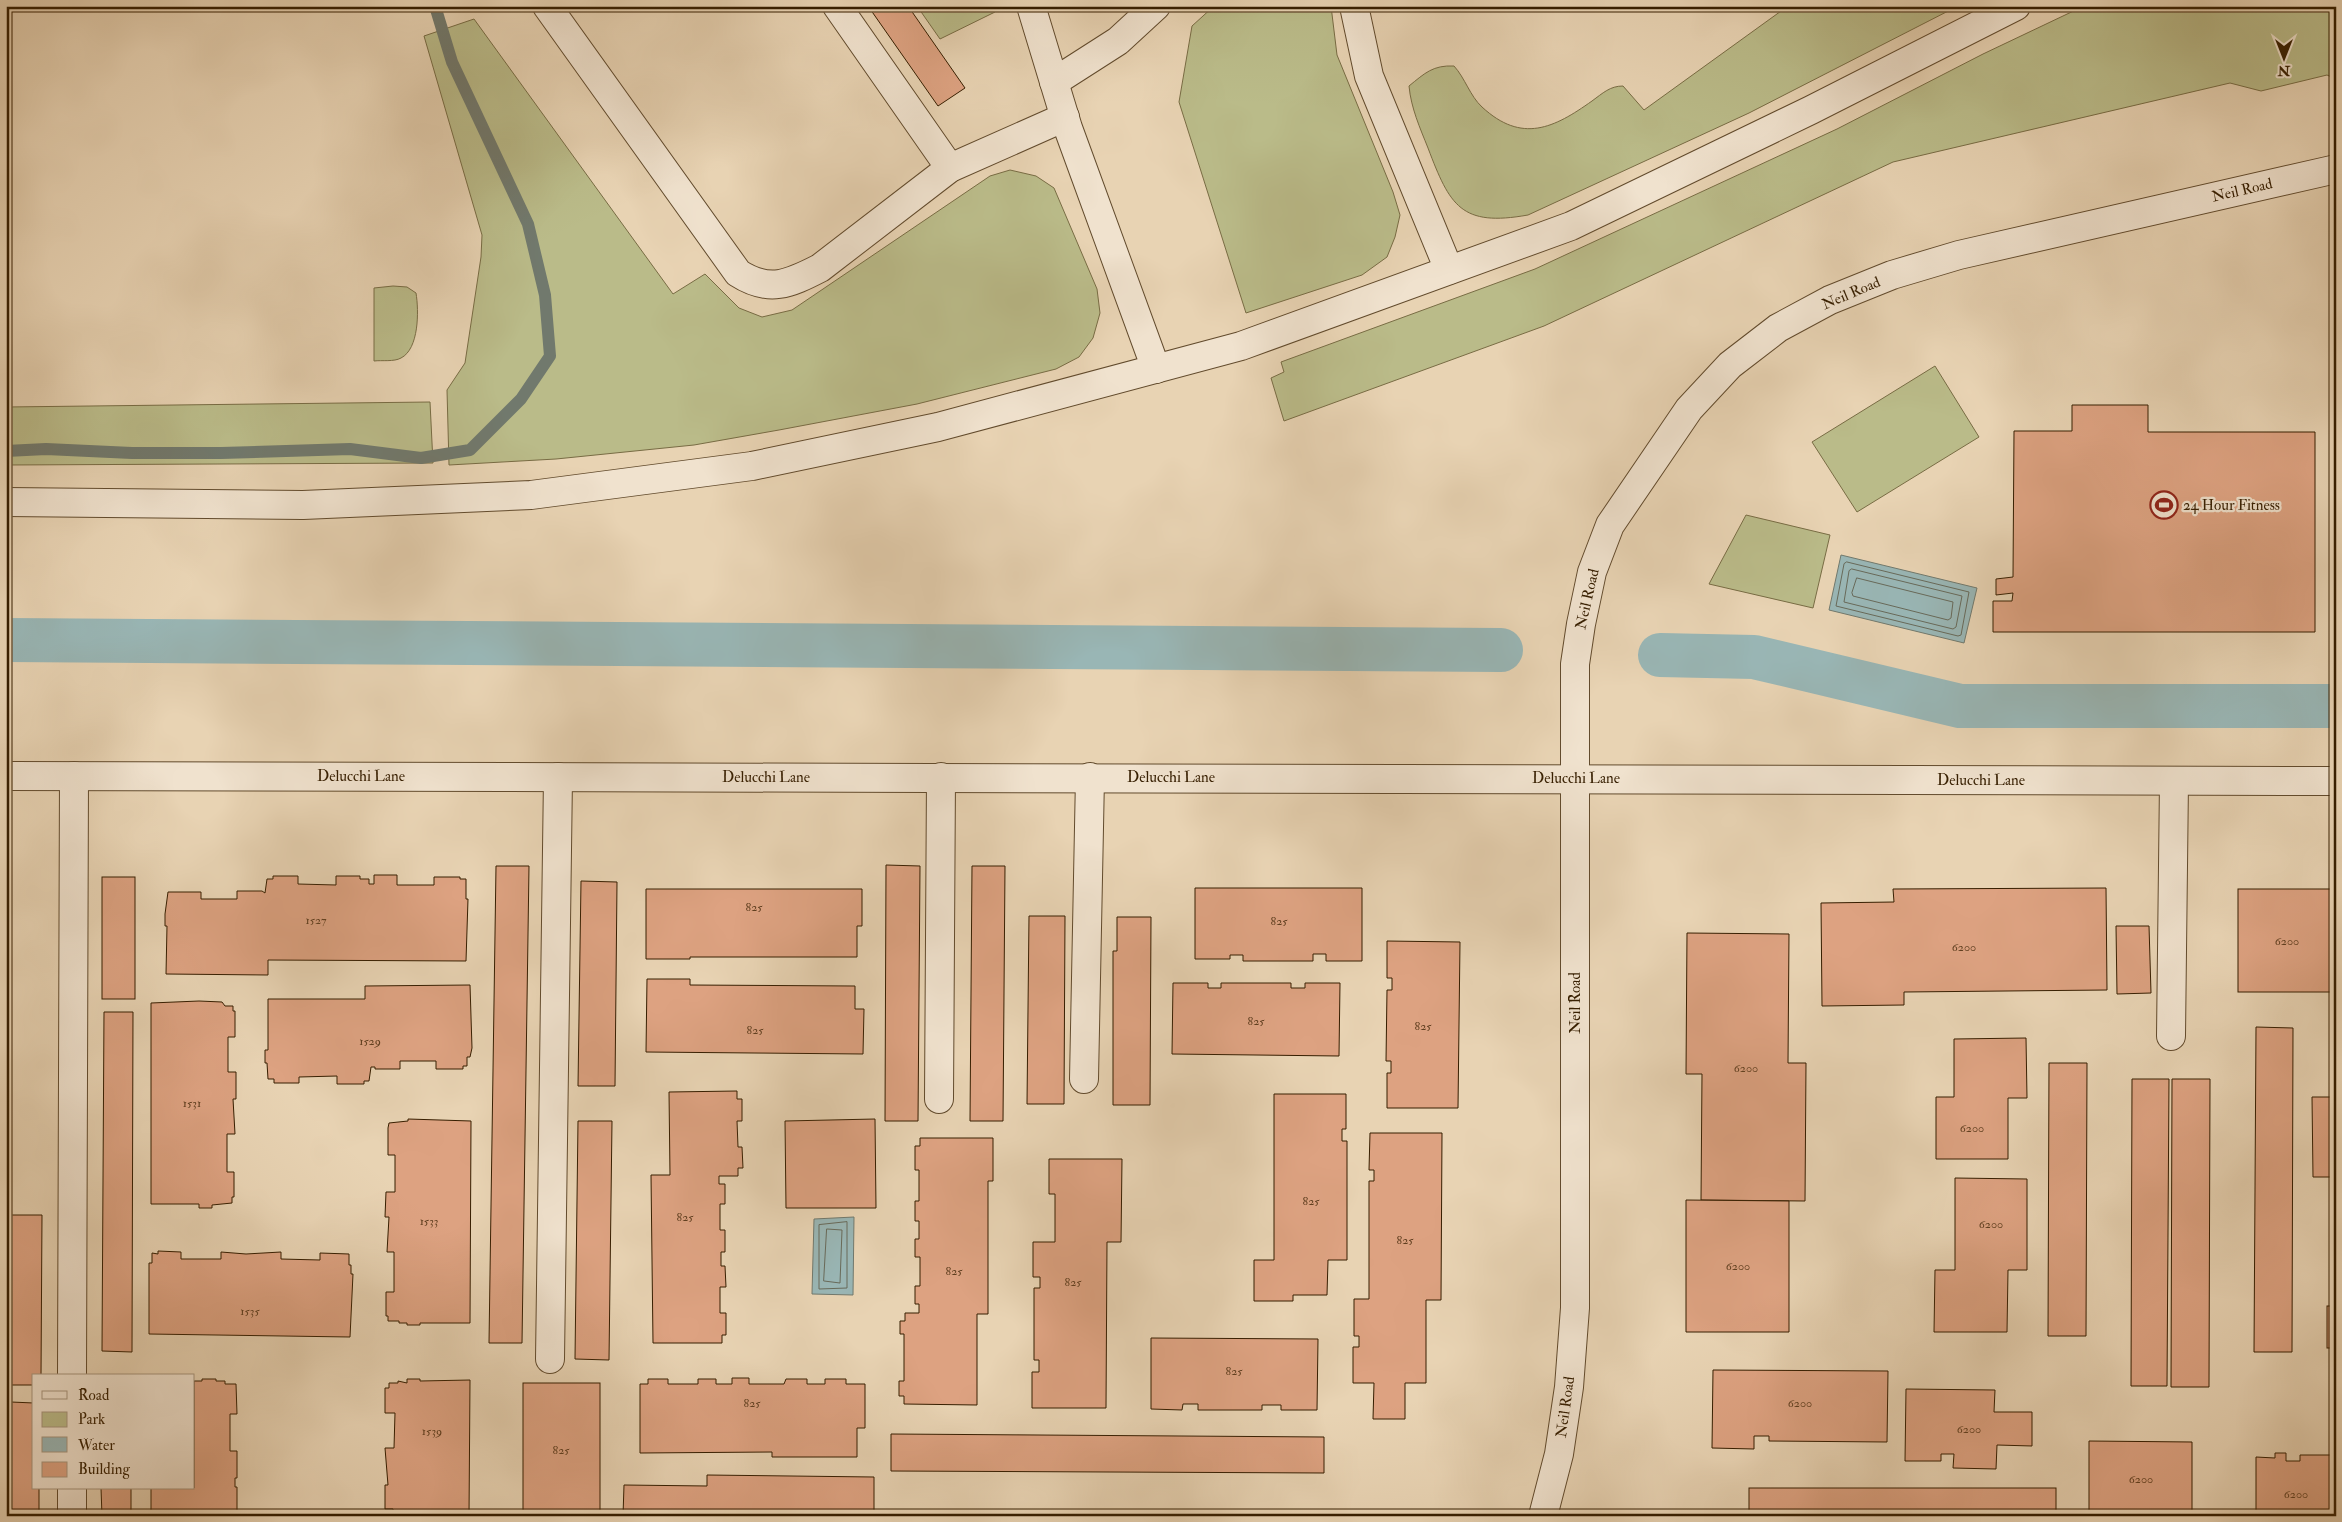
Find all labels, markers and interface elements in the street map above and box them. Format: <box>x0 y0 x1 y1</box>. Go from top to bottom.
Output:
north arrow <box>2260 32 2310 82</box>
text: N <box>2277 62 2291 79</box>
street label: Neil Road <box>2210 174 2275 207</box>
street label: Neil Road <box>1819 272 1884 314</box>
sports icon: 24 Hour Fitness <box>2149 490 2179 520</box>
place label: 24 Hour Fitness <box>2183 496 2280 515</box>
street label: Neil Road <box>1571 566 1604 631</box>
street label: Delucchi Lane <box>317 767 405 786</box>
street label: Delucchi Lane <box>722 768 810 787</box>
street label: Delucchi Lane <box>1127 768 1215 787</box>
street label: Delucchi Lane <box>1532 769 1620 788</box>
street label: Delucchi Lane <box>1937 771 2025 790</box>
house number: 825 <box>746 900 763 915</box>
house number: 1527 <box>305 913 327 928</box>
house number: 825 <box>1271 914 1288 929</box>
house number: 6200 <box>2275 934 2299 949</box>
house number: 6200 <box>1952 940 1976 955</box>
street label: Neil Road <box>1566 972 1585 1034</box>
house number: 825 <box>1248 1014 1265 1029</box>
house number: 825 <box>1415 1019 1432 1034</box>
house number: 825 <box>747 1023 764 1038</box>
house number: 1529 <box>359 1034 381 1049</box>
house number: 6200 <box>1734 1061 1758 1076</box>
house number: 1531 <box>183 1096 201 1111</box>
house number: 6200 <box>1960 1121 1984 1136</box>
house number: 825 <box>1303 1194 1320 1209</box>
house number: 825 <box>677 1210 694 1225</box>
house number: 1533 <box>420 1214 438 1229</box>
house number: 6200 <box>1979 1217 2003 1232</box>
house number: 825 <box>1397 1233 1414 1248</box>
house number: 6200 <box>1726 1259 1750 1274</box>
house number: 825 <box>946 1264 963 1279</box>
house number: 825 <box>1065 1275 1082 1290</box>
house number: 1535 <box>240 1304 260 1319</box>
house number: 825 <box>1226 1364 1243 1379</box>
legend <box>32 1374 195 1490</box>
street label: Neil Road <box>1552 1375 1579 1439</box>
text: Road <box>78 1386 110 1405</box>
house number: 825 <box>744 1396 761 1411</box>
house number: 6200 <box>1788 1396 1812 1411</box>
text: Park <box>78 1410 105 1429</box>
house number: 6200 <box>1957 1422 1981 1437</box>
house number: 1539 <box>422 1424 442 1439</box>
text: Water <box>77 1436 115 1455</box>
house number: 825 <box>553 1443 570 1458</box>
text: Building <box>78 1460 130 1479</box>
house number: 6200 <box>2129 1472 2153 1487</box>
house number: 6200 <box>2284 1487 2308 1502</box>

